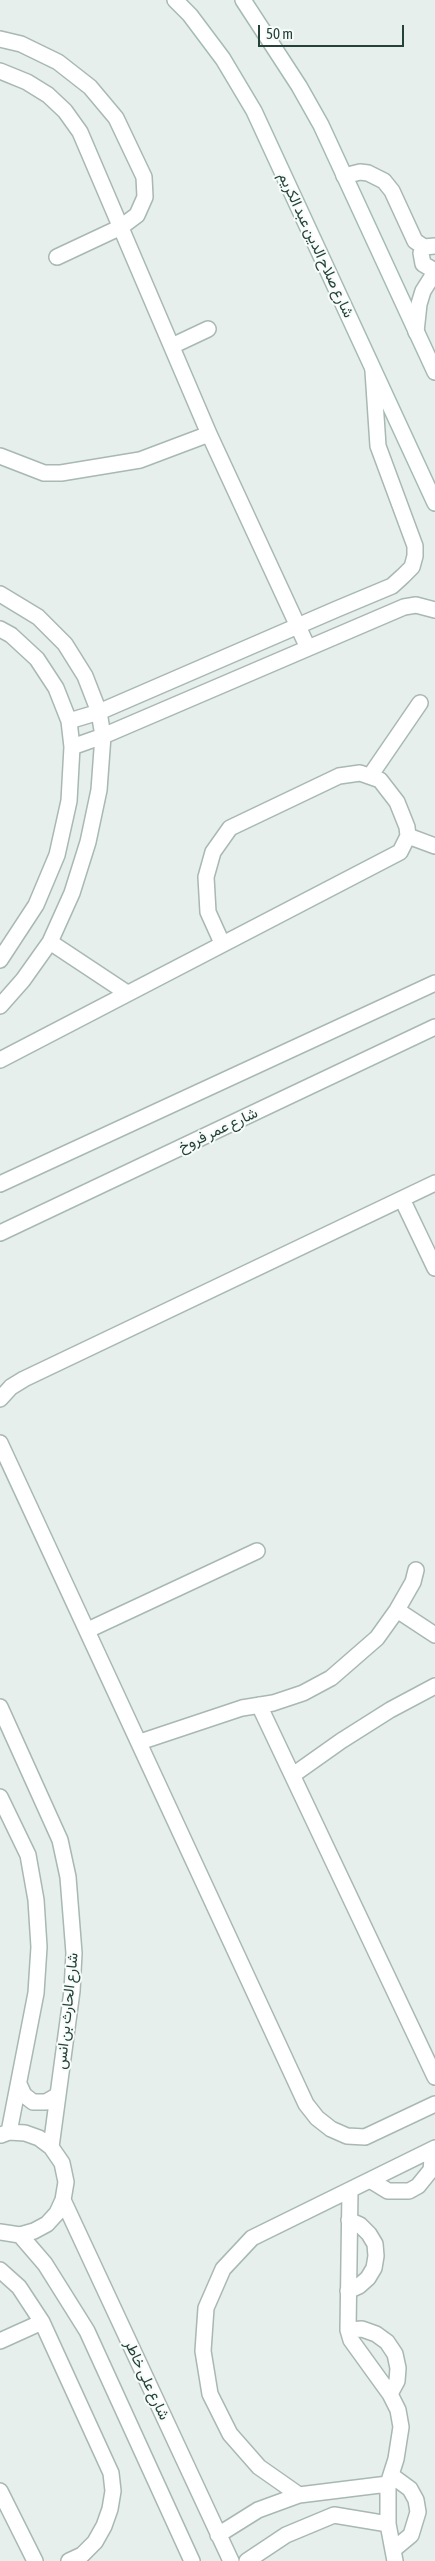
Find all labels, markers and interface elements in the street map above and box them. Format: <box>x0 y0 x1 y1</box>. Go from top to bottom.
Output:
scale bar <box>260 15 406 47</box>
text: 50 m <box>266 25 293 42</box>
street label: شارع صلاح الدين عبد الكريم <box>274 169 358 321</box>
street label: شارع عمر فروخ <box>175 1104 261 1156</box>
street label: شارع الحارث بن انس <box>52 1952 82 2070</box>
street label: شارع على خاطر <box>121 2337 173 2423</box>

